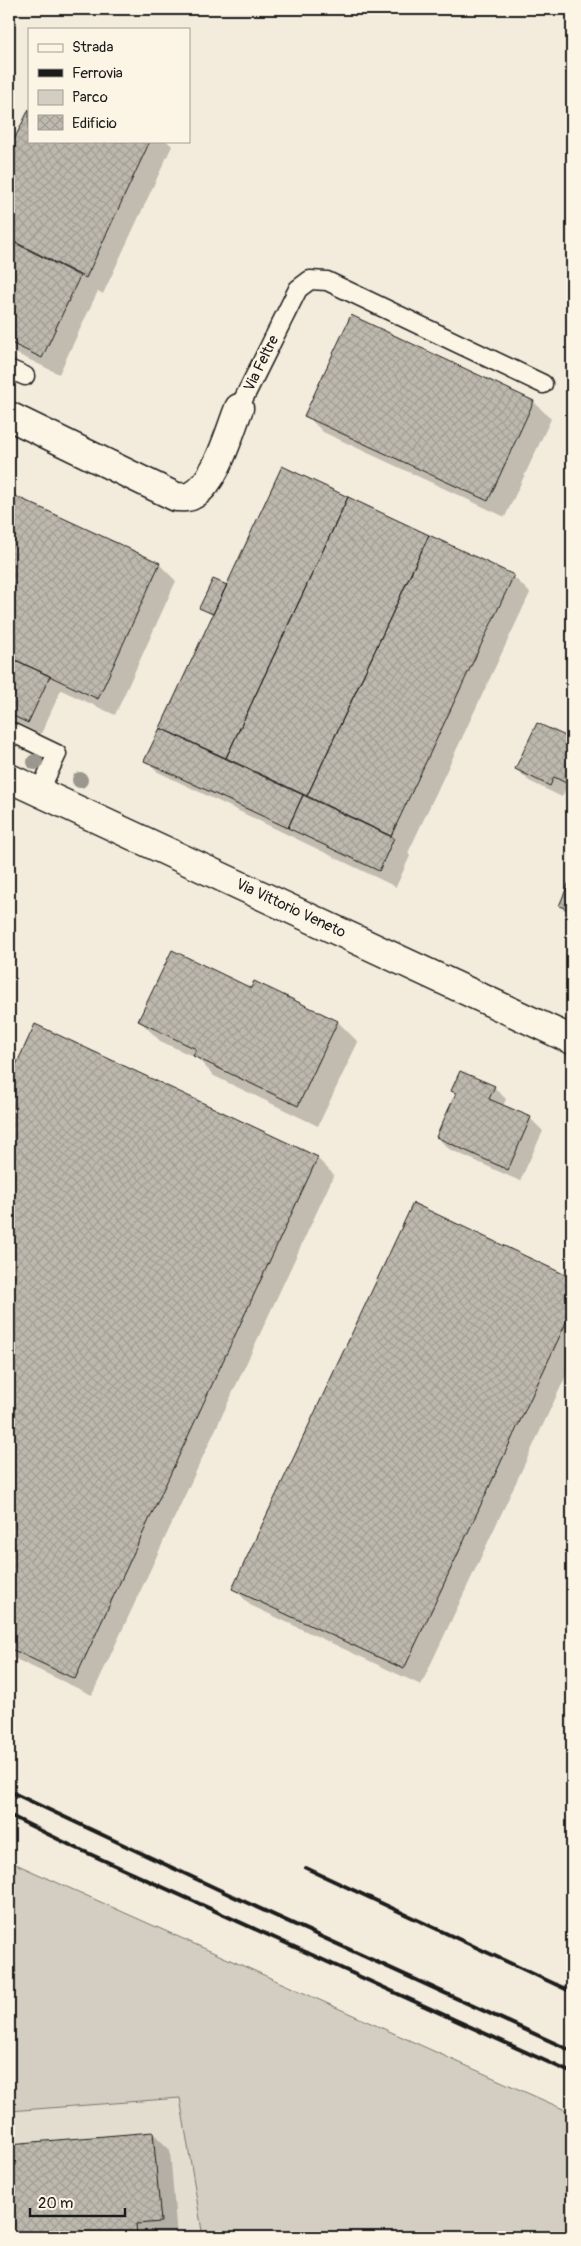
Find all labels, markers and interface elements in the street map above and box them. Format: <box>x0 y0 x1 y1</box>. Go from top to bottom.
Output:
legend <box>28 28 190 142</box>
text: Strada <box>72 38 113 57</box>
text: Ferrovia <box>72 64 123 83</box>
text: Parco <box>72 88 108 107</box>
text: Edificio <box>72 114 117 133</box>
street label: Via Feltre <box>240 332 283 394</box>
street label: Via Vittorio Veneto <box>233 875 349 942</box>
scale bar <box>30 2186 125 2218</box>
text: 20 m <box>38 2194 73 2213</box>

